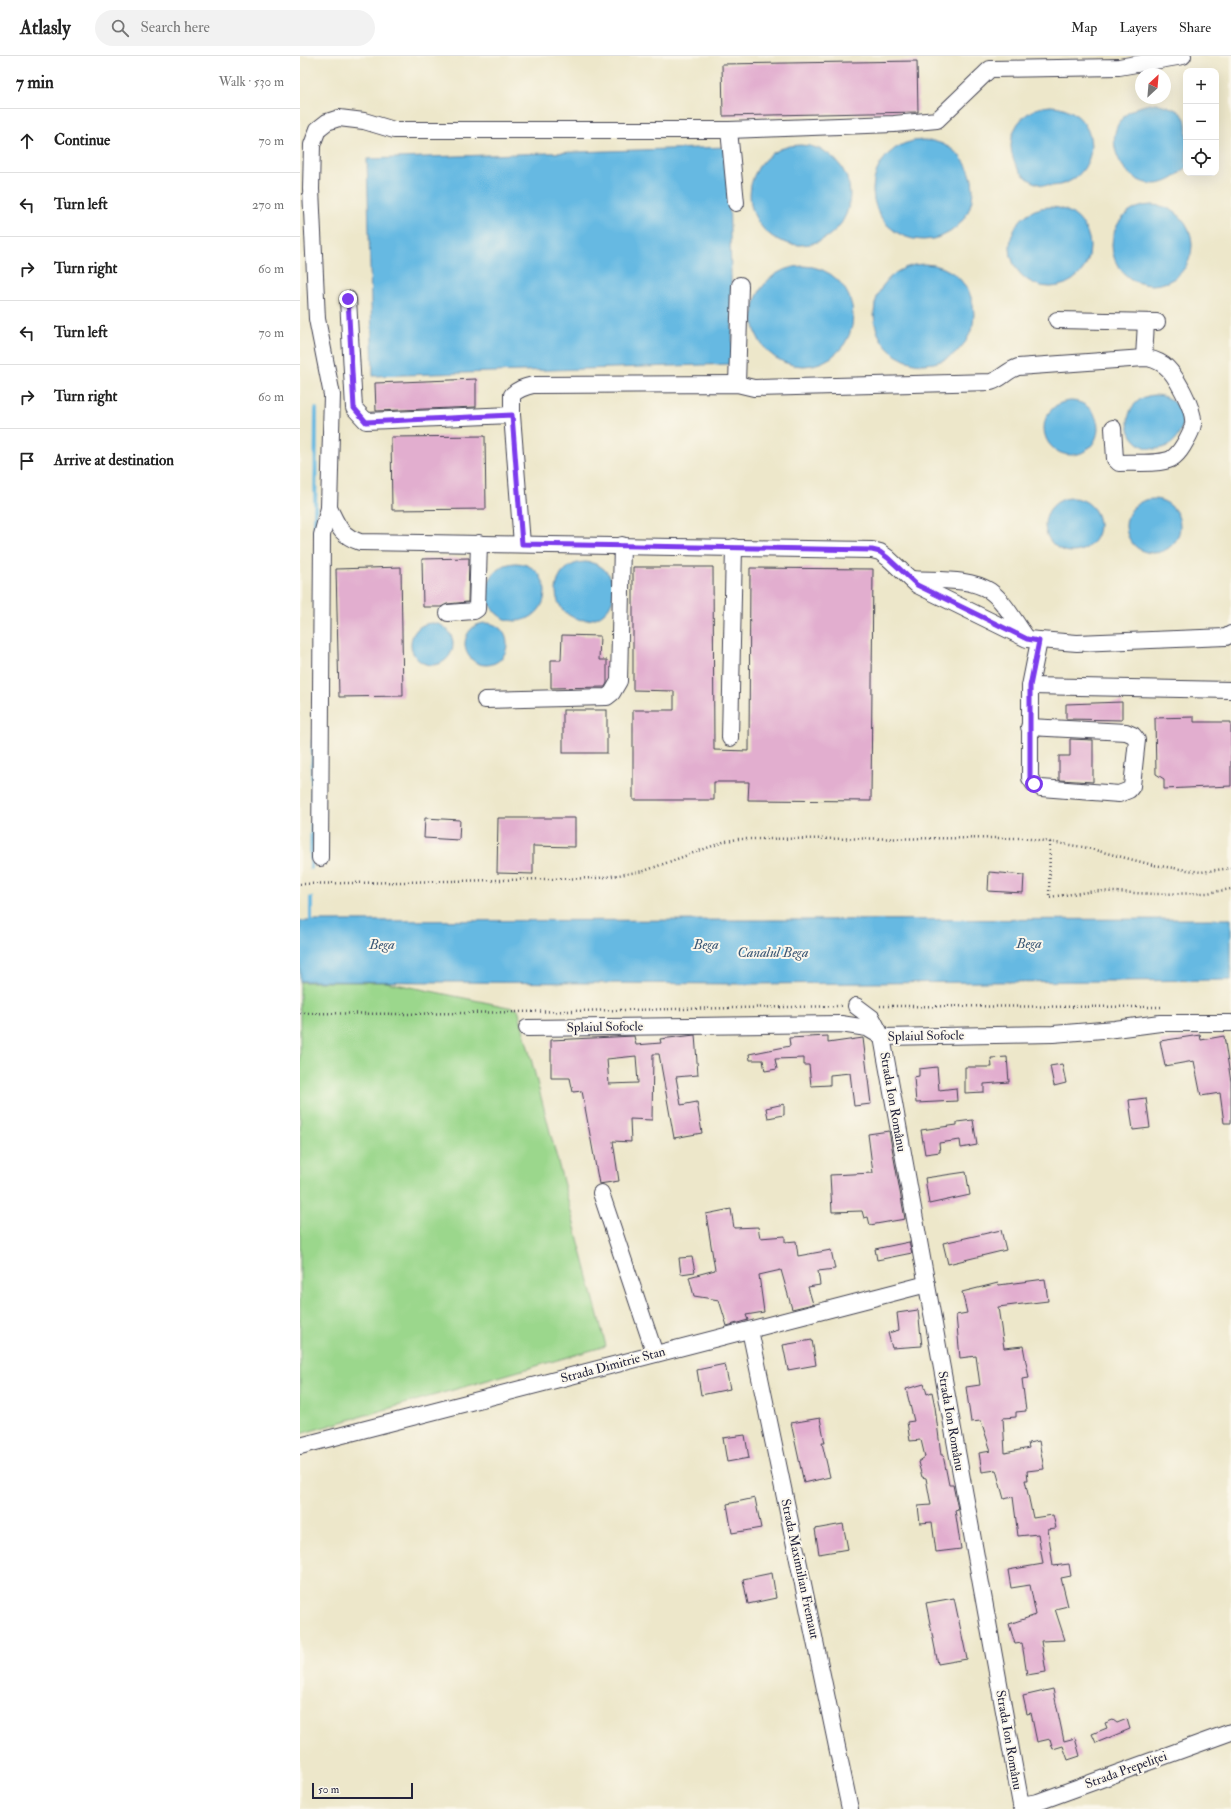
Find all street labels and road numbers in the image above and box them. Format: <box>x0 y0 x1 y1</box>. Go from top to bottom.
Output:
street label: Splaiul Sofocle <box>567 1018 644 1037</box>
street label: Splaiul Sofocle <box>888 1027 965 1046</box>
street label: Strada Ion Românu <box>876 1051 910 1153</box>
street label: Strada Dimitrie Stan <box>559 1343 667 1387</box>
street label: Strada Ion Românu <box>934 1370 968 1472</box>
street label: Strada Maximilian Fremaut <box>777 1498 823 1640</box>
street label: Strada Ion Românu <box>992 1689 1026 1791</box>
street label: Strada Prepeliței <box>1083 1748 1170 1793</box>

